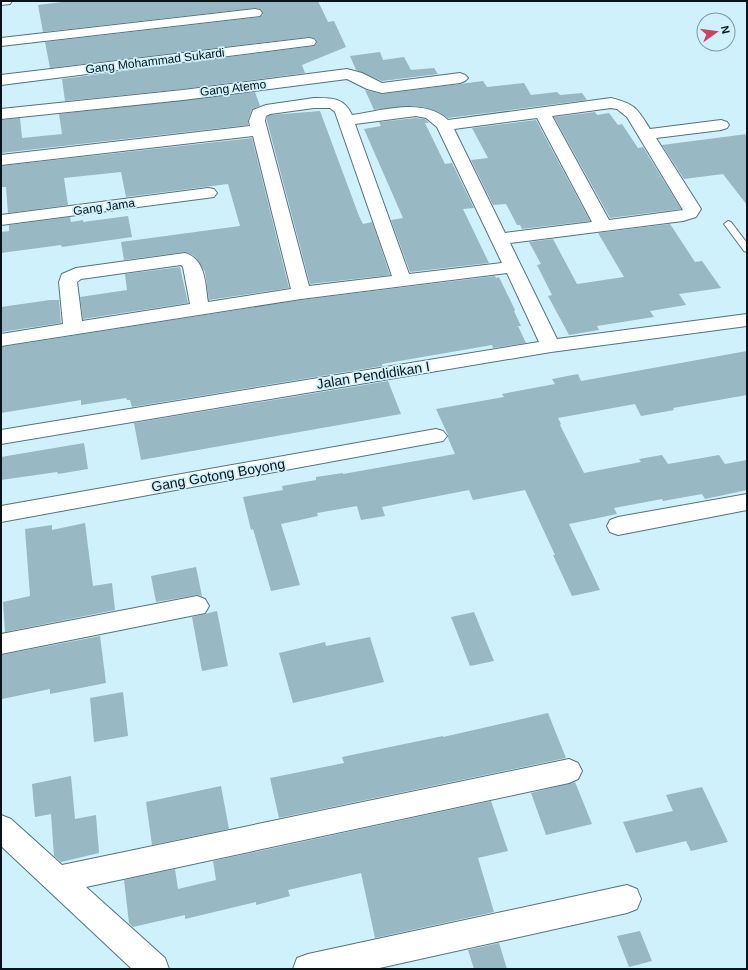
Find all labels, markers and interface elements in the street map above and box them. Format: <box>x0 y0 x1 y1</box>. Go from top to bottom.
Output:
north arrow <box>696 12 736 52</box>
text: N <box>719 24 732 35</box>
street label: Gang Mohammad Sukardi <box>85 46 225 76</box>
street label: Gang Atemo <box>199 77 267 99</box>
street label: Gang Jama <box>72 196 136 218</box>
street label: Jalan Pendidikan I <box>315 358 431 392</box>
street label: Gang Gotong Boyong <box>150 455 286 495</box>

